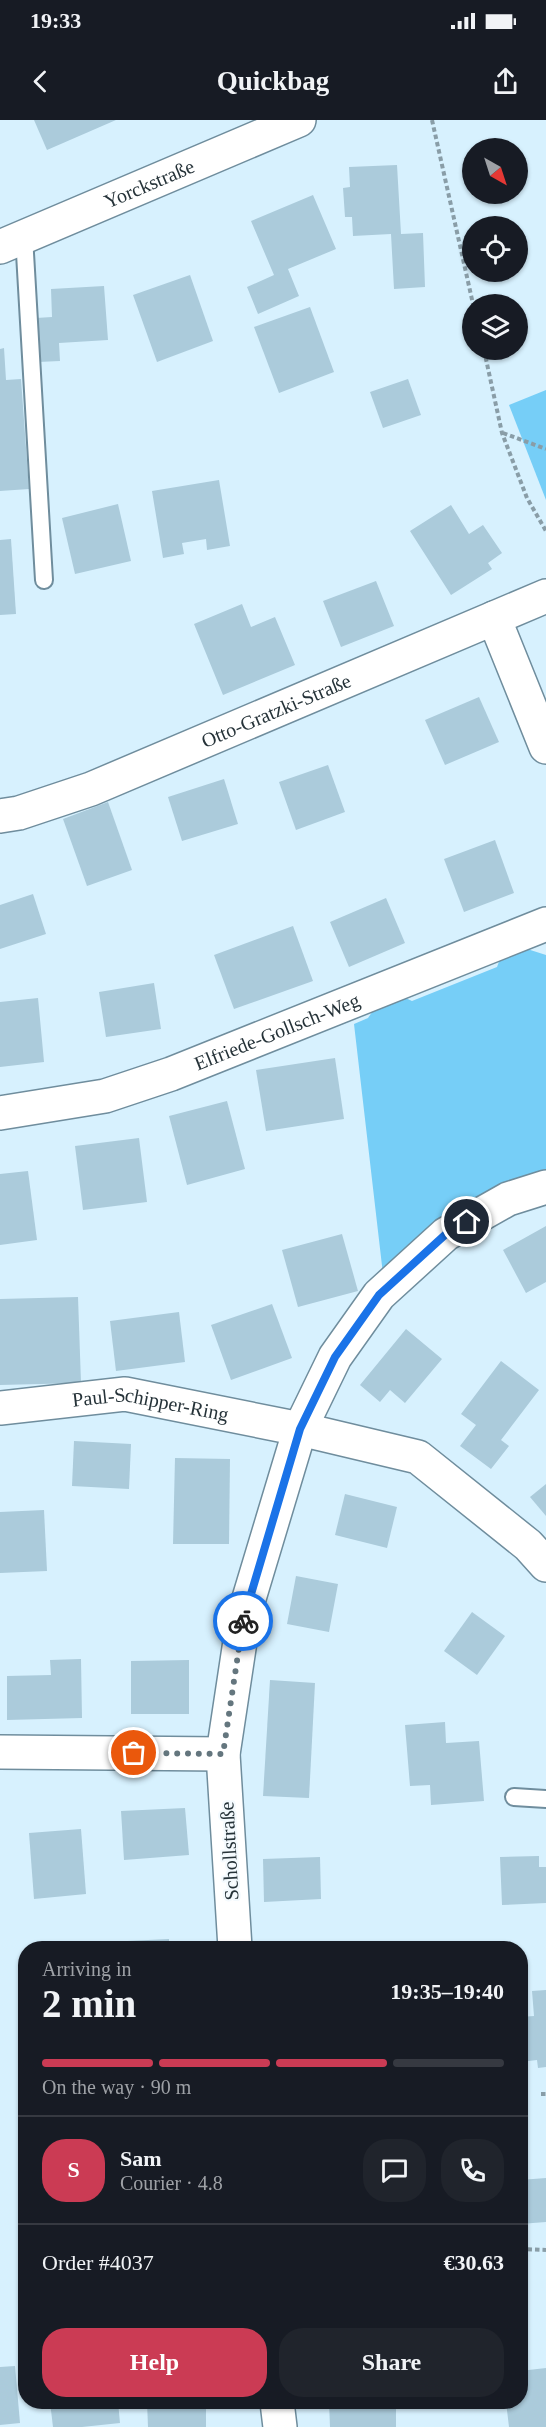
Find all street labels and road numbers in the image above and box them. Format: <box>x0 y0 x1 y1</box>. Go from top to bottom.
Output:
street label: Yorckstraße <box>101 155 198 213</box>
street label: Otto-Gratzki-Straße <box>198 669 354 752</box>
street label: Elfriede-Gollsch-Weg <box>191 989 363 1075</box>
street label: Paul-Schipper-Ring <box>71 1383 231 1426</box>
street label: Schollstraße <box>215 1801 243 1901</box>

